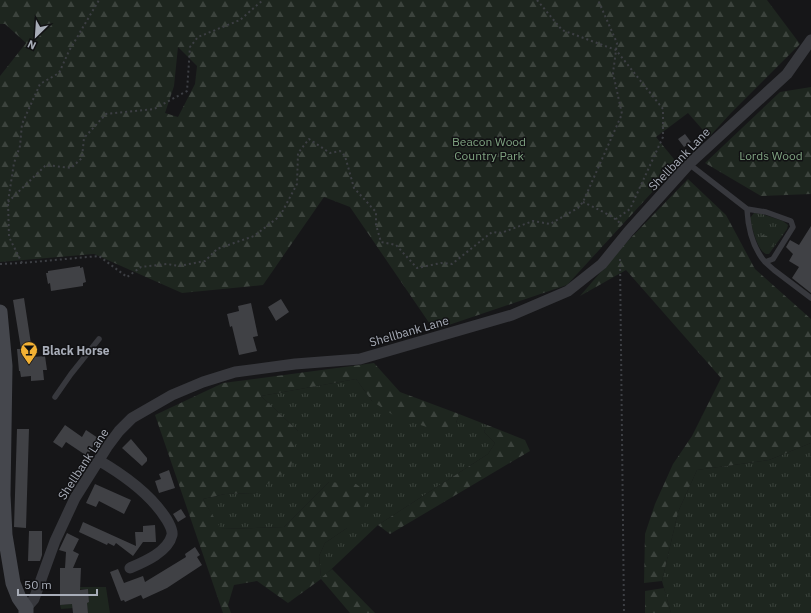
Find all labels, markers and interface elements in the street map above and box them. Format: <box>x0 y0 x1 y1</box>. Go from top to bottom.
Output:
north arrow <box>16 16 56 56</box>
text: N <box>25 37 38 53</box>
street label: Shellbank Lane <box>645 124 713 194</box>
park label: Beacon Wood Country Park <box>452 134 526 163</box>
park label: Lords Wood <box>739 148 803 163</box>
street label: Shellbank Lane <box>368 312 451 350</box>
bar icon: Black Horse <box>19 340 39 365</box>
place label: Black Horse <box>42 343 110 358</box>
street label: Shellbank Lane <box>54 425 112 502</box>
scale bar <box>18 571 97 597</box>
text: 50 m <box>24 577 52 592</box>

